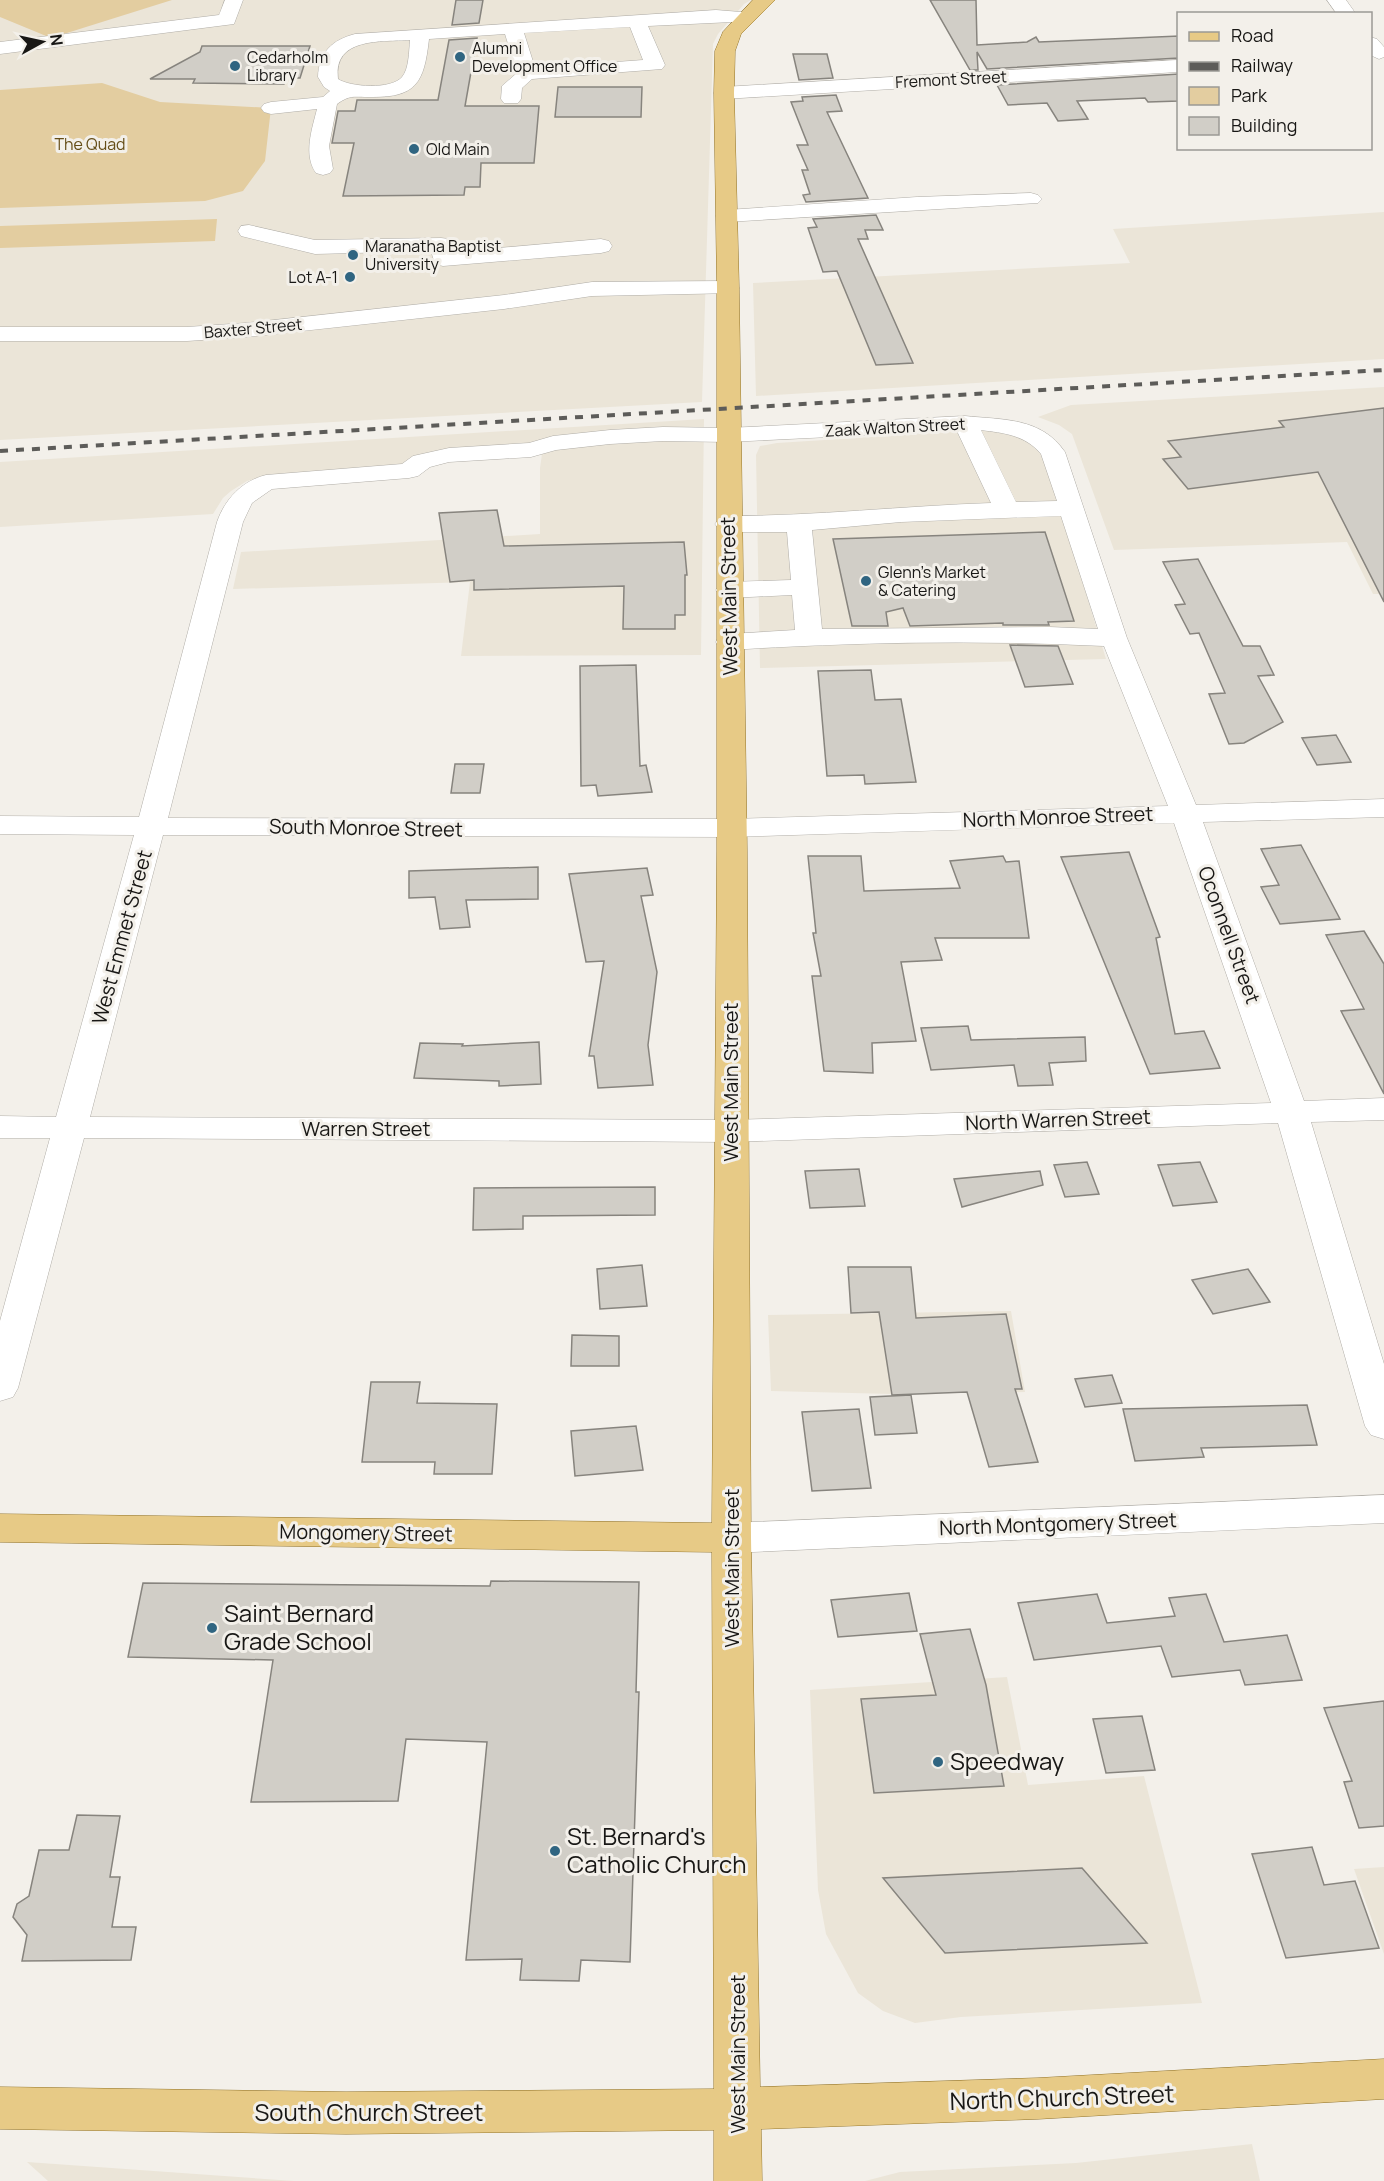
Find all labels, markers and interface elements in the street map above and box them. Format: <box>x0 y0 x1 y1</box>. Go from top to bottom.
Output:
north arrow <box>12 12 72 72</box>
legend <box>1177 12 1372 150</box>
text: Road <box>1231 23 1274 47</box>
text: N <box>45 33 69 47</box>
place label: Alumni Development Office <box>472 37 617 77</box>
place label: Cedarholm Library <box>247 46 328 86</box>
marker: Alumni Development Office <box>453 50 467 64</box>
text: Railway <box>1231 53 1293 77</box>
marker: Cedarholm Library <box>228 59 242 73</box>
street label: Fremont Street <box>895 65 1007 93</box>
text: Park <box>1231 83 1268 107</box>
text: Building <box>1231 113 1297 137</box>
park label: The Quad <box>54 133 126 155</box>
place label: Old Main <box>426 138 490 160</box>
marker: Old Main <box>407 142 421 156</box>
place label: Maranatha Baptist University <box>365 235 501 275</box>
marker: Maranatha Baptist University <box>346 248 360 262</box>
place label: Lot A-1 <box>288 266 338 288</box>
marker: Lot A-1 <box>343 270 357 284</box>
street label: Baxter Street <box>203 313 303 343</box>
street label: Zaak Walton Street <box>824 412 966 442</box>
street label: West Main Street <box>714 516 743 676</box>
place label: Glenn's Market & Catering <box>878 561 986 601</box>
marker: Glenn's Market & Catering <box>859 574 873 588</box>
street label: North Monroe Street <box>962 800 1154 833</box>
street label: South Monroe Street <box>269 812 463 843</box>
street label: West Emmet Street <box>85 847 158 1027</box>
street label: Oconnell Street <box>1192 862 1267 1007</box>
street label: West Main Street <box>717 1003 744 1161</box>
street label: North Warren Street <box>965 1103 1151 1136</box>
street label: Warren Street <box>301 1115 431 1142</box>
street label: West Main Street <box>718 1489 745 1647</box>
street label: North Montgomery Street <box>939 1506 1177 1541</box>
street label: Mongomery Street <box>279 1517 453 1548</box>
place label: Saint Bernard Grade School <box>224 1596 374 1657</box>
marker: Saint Bernard Grade School <box>205 1621 219 1635</box>
place label: Speedway <box>950 1744 1065 1777</box>
marker: Speedway <box>931 1755 945 1769</box>
place label: St. Bernard's Catholic Church <box>567 1819 747 1880</box>
marker: St. Bernard's Catholic Church <box>548 1844 562 1858</box>
street label: West Main Street <box>724 1975 751 2133</box>
street label: North Church Street <box>949 2076 1175 2117</box>
street label: South Church Street <box>255 2095 483 2128</box>

